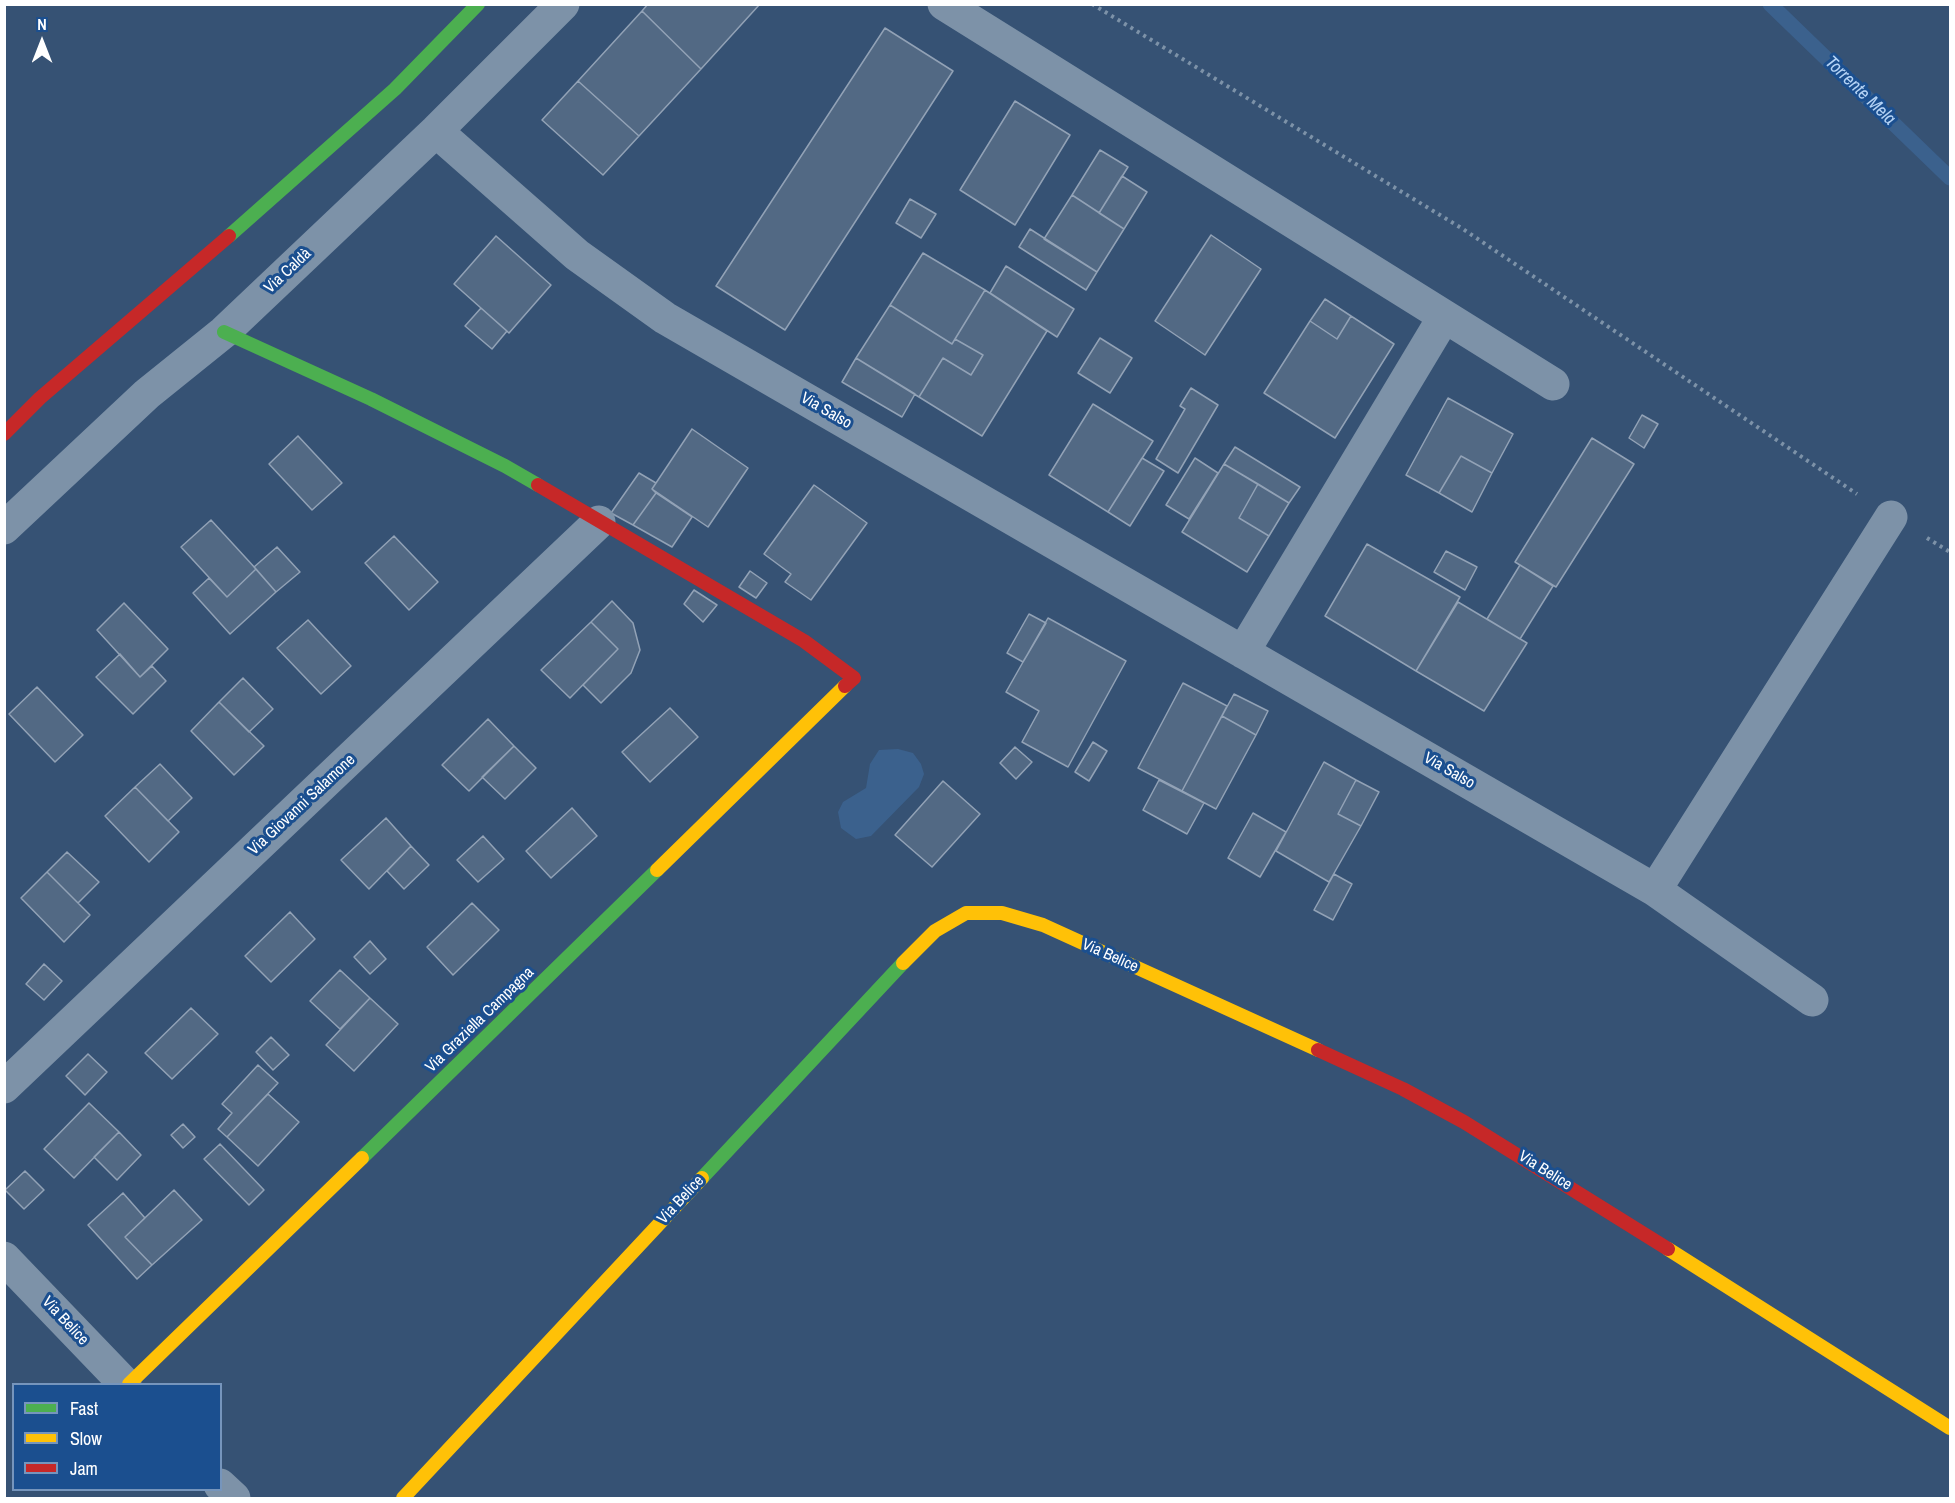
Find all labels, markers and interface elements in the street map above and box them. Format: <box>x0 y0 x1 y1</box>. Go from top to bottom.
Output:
north arrow <box>12 12 72 72</box>
text: N <box>37 13 47 35</box>
water label: Torrente Mela <box>1820 52 1900 130</box>
street label: Via Caldà <box>260 244 316 298</box>
street label: Via Salso <box>797 389 855 433</box>
street label: Via Salso <box>1420 749 1478 793</box>
street label: Via Giovanni Salamone <box>245 751 359 859</box>
street label: Via Belice <box>1079 935 1141 977</box>
street label: Via Graziella Campagna <box>422 963 538 1077</box>
street label: Via Belice <box>1515 1147 1575 1195</box>
street label: Via Belice <box>654 1172 708 1228</box>
street label: Via Belice <box>38 1293 92 1349</box>
legend <box>12 1383 222 1491</box>
text: Fast <box>70 1396 98 1421</box>
text: Slow <box>70 1426 102 1451</box>
text: Jam <box>70 1456 98 1481</box>

